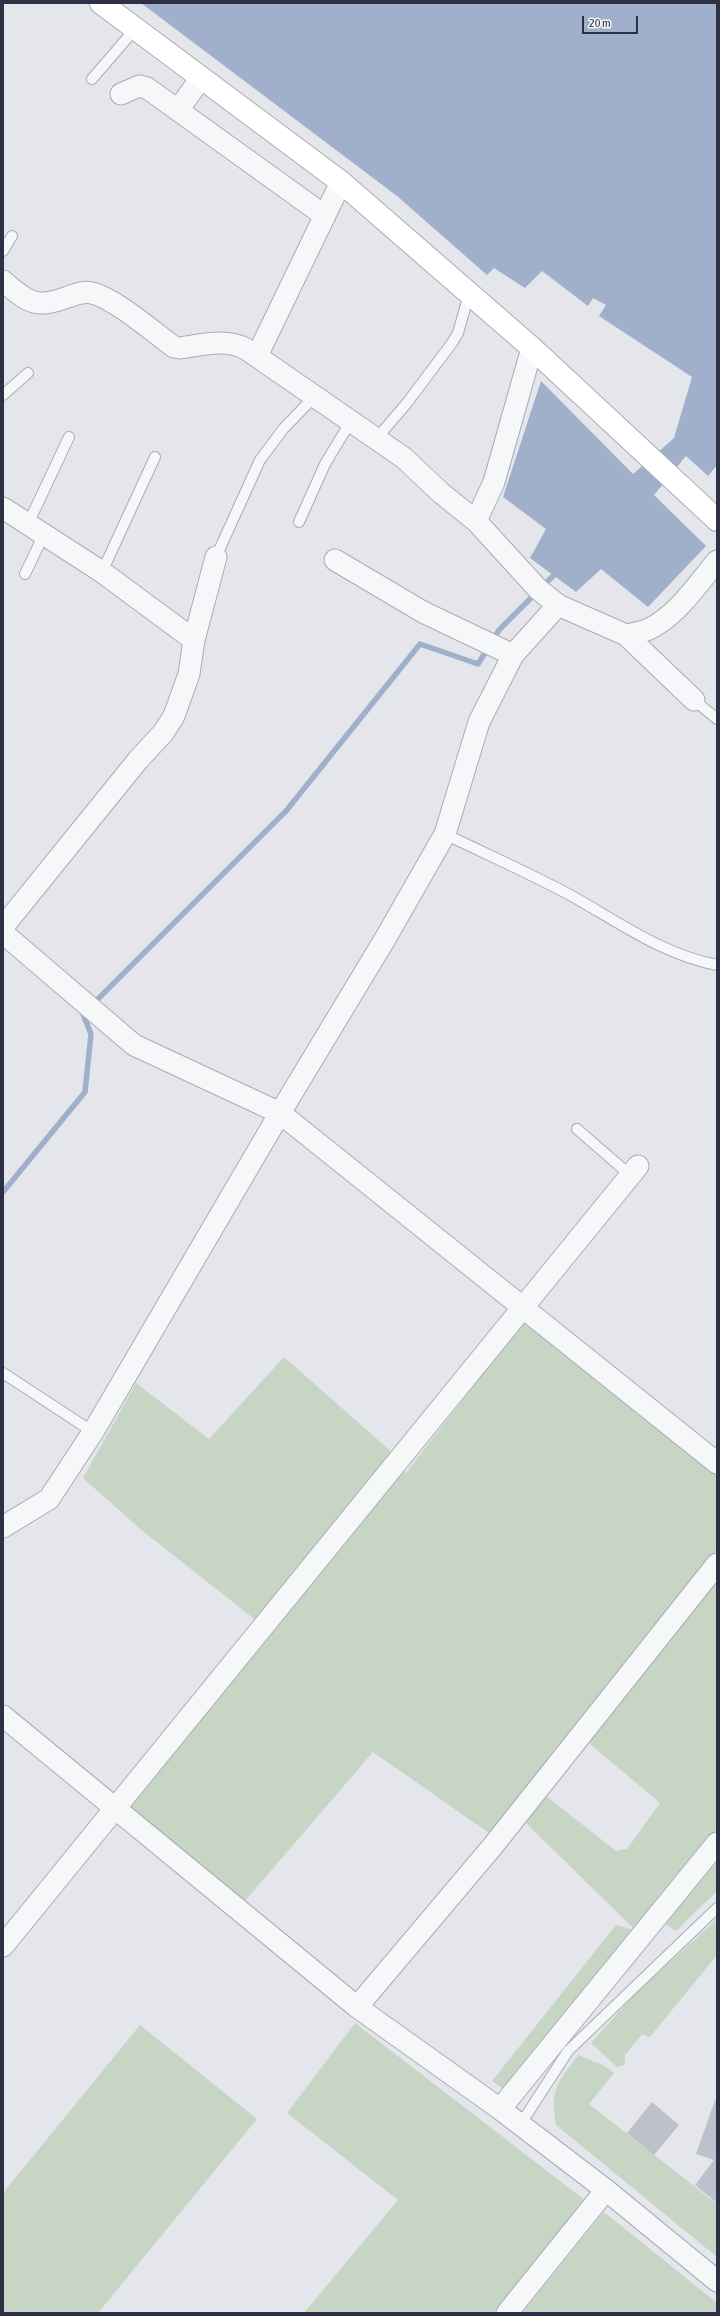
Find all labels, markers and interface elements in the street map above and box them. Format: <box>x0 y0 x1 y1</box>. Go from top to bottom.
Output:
scale bar <box>584 8 640 34</box>
text: 20 m <box>589 16 611 30</box>

